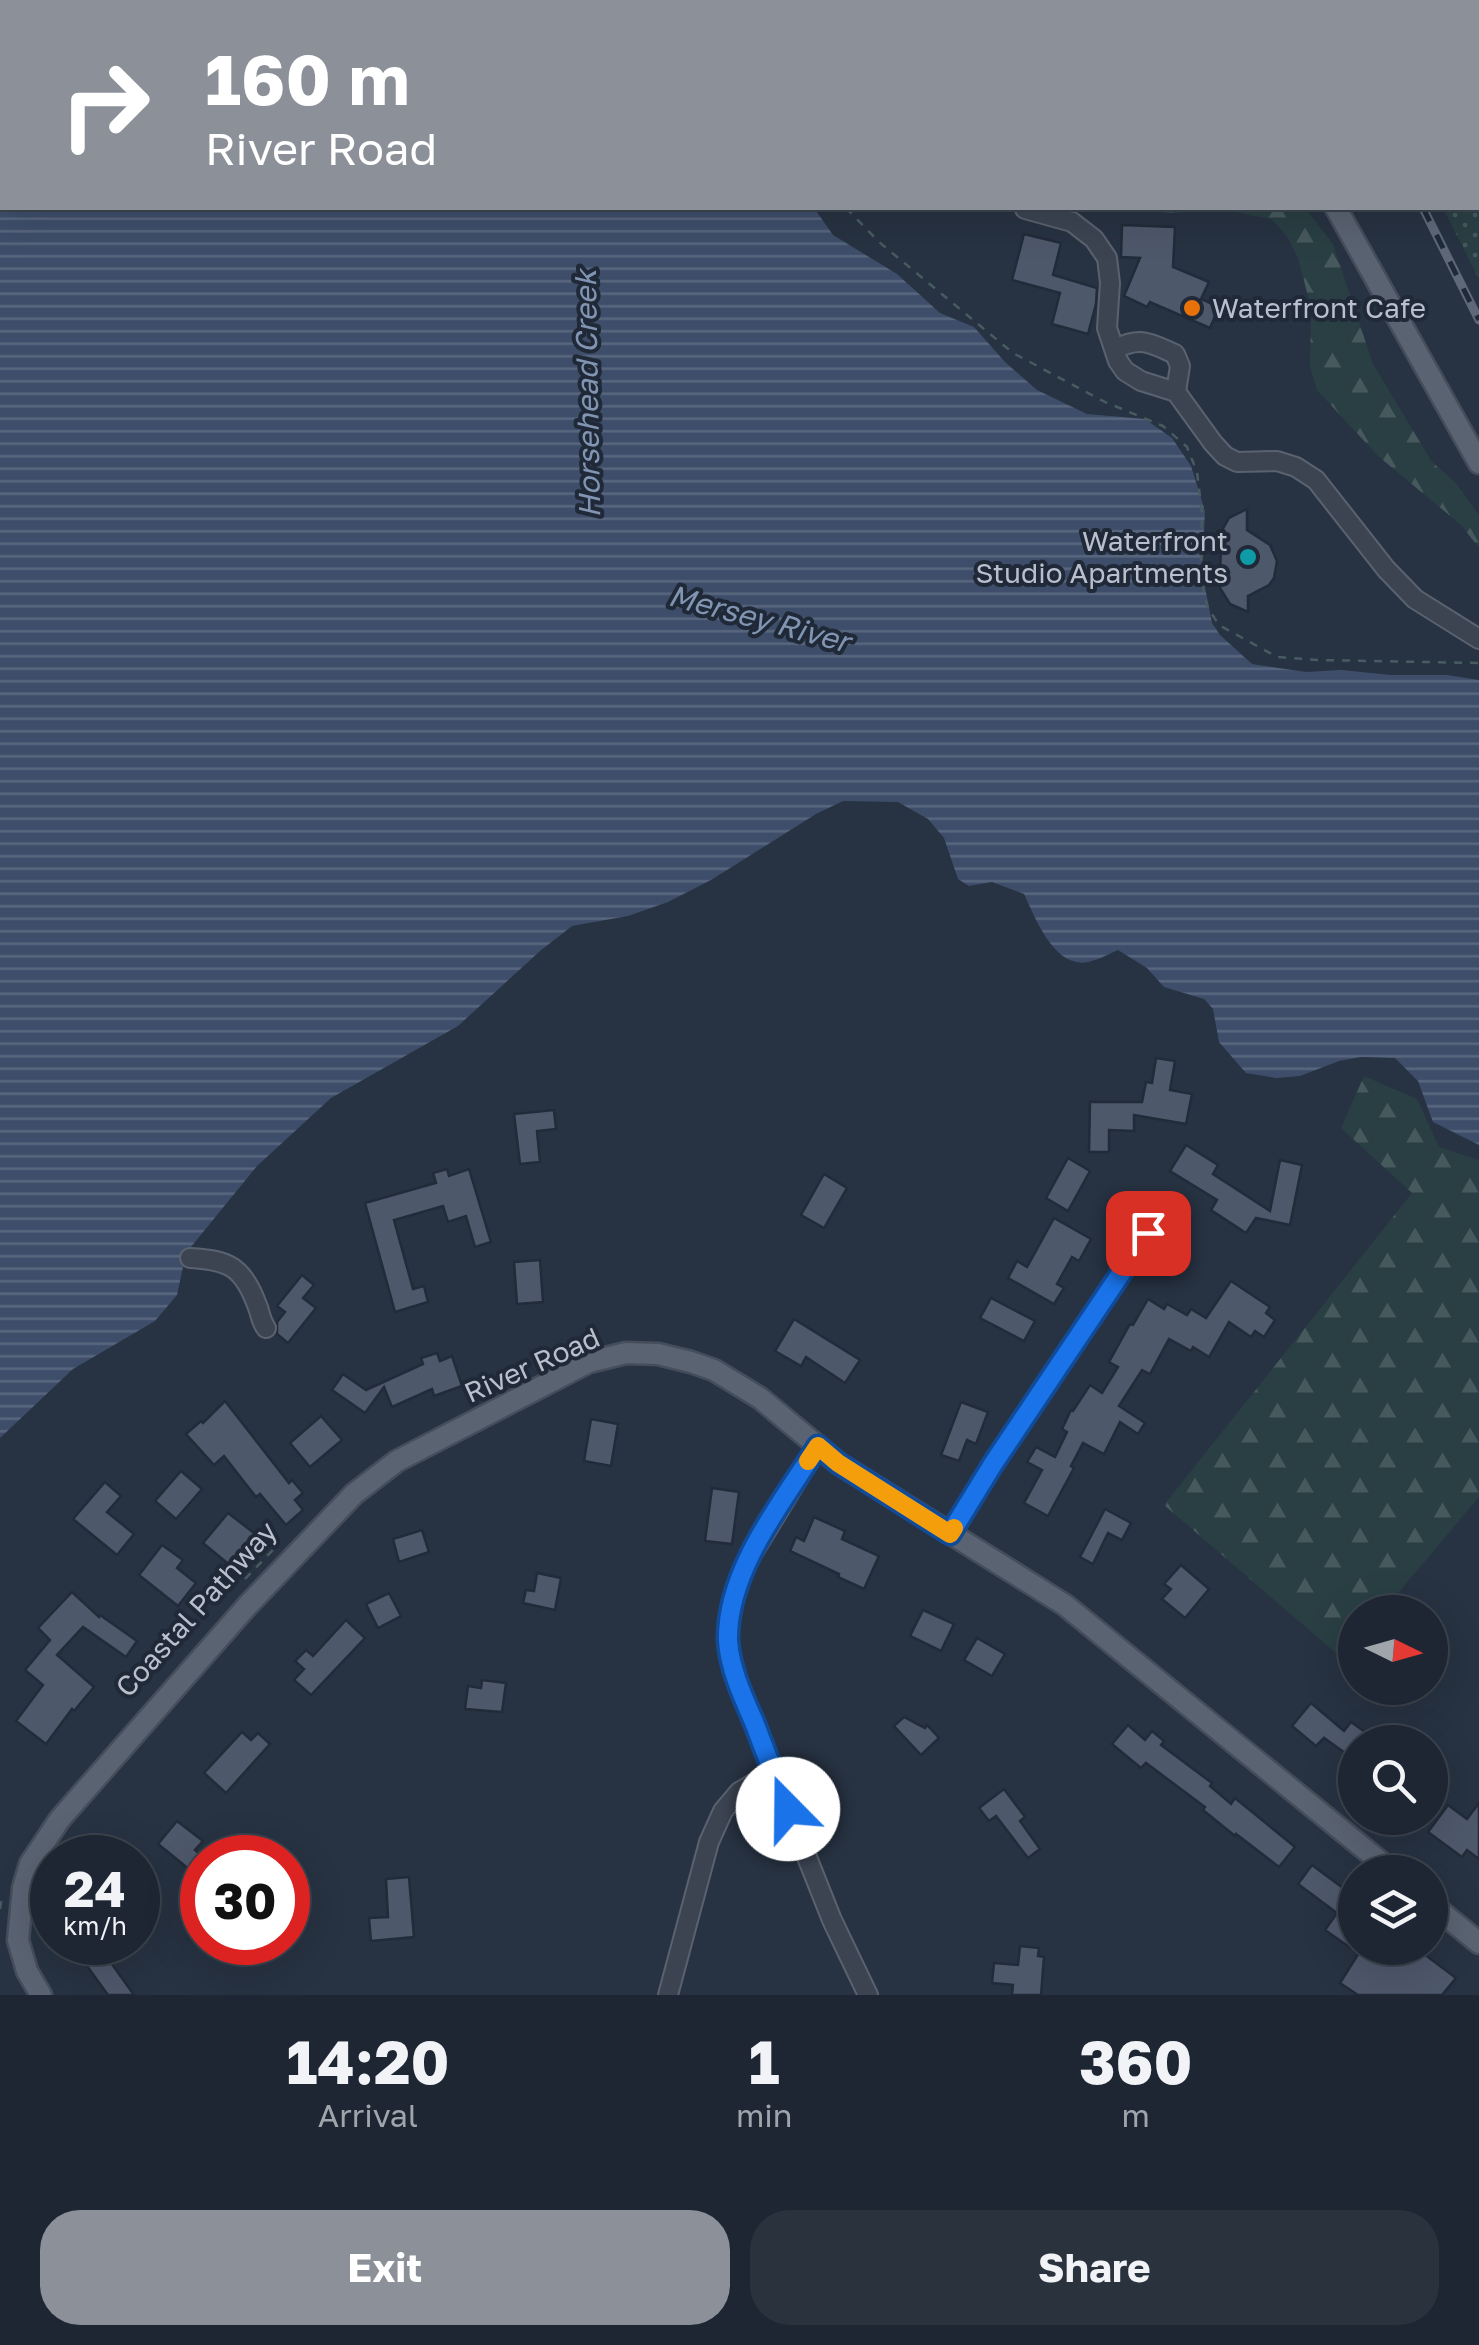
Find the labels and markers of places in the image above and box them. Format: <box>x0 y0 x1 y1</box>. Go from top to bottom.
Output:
place label: Waterfront Cafe <box>1212 291 1426 324</box>
marker: Waterfront Cafe <box>1181 297 1203 319</box>
place label: Waterfront Studio Apartments <box>975 524 1228 589</box>
marker: Waterfront Studio Apartments <box>1237 546 1259 568</box>
pin <box>1106 1191 1191 1276</box>

